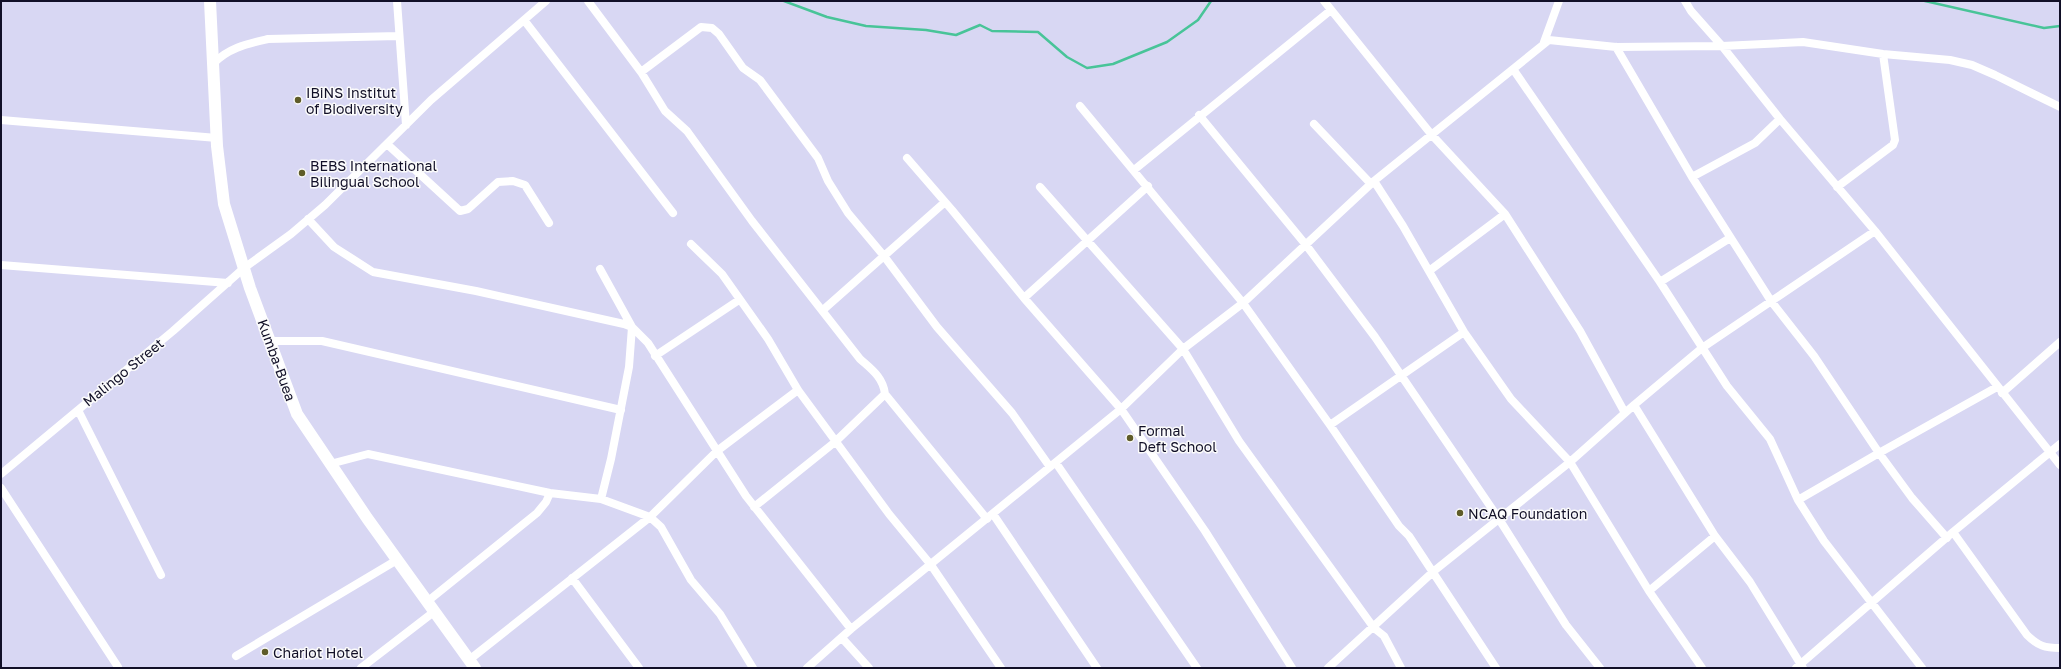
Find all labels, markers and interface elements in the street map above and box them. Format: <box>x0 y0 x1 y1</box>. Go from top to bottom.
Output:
place label: IBiNS Institut of Biodiversity <box>306 84 403 117</box>
marker: IBiNS Institut of Biodiversity <box>293 95 303 105</box>
place label: BEBS International Bilingual School <box>310 157 437 190</box>
marker: BEBS International Bilingual School <box>297 168 307 178</box>
street label: Kumba-Buea <box>254 317 300 403</box>
street label: Malingo Street <box>79 334 167 410</box>
place label: Formal Deft School <box>1138 422 1217 455</box>
marker: Formal Deft School <box>1125 433 1135 443</box>
place label: NCAQ Foundation <box>1468 505 1587 522</box>
marker: NCAQ Foundation <box>1455 508 1465 518</box>
place label: Chariot Hotel <box>273 644 363 661</box>
marker: Chariot Hotel <box>260 647 270 657</box>

